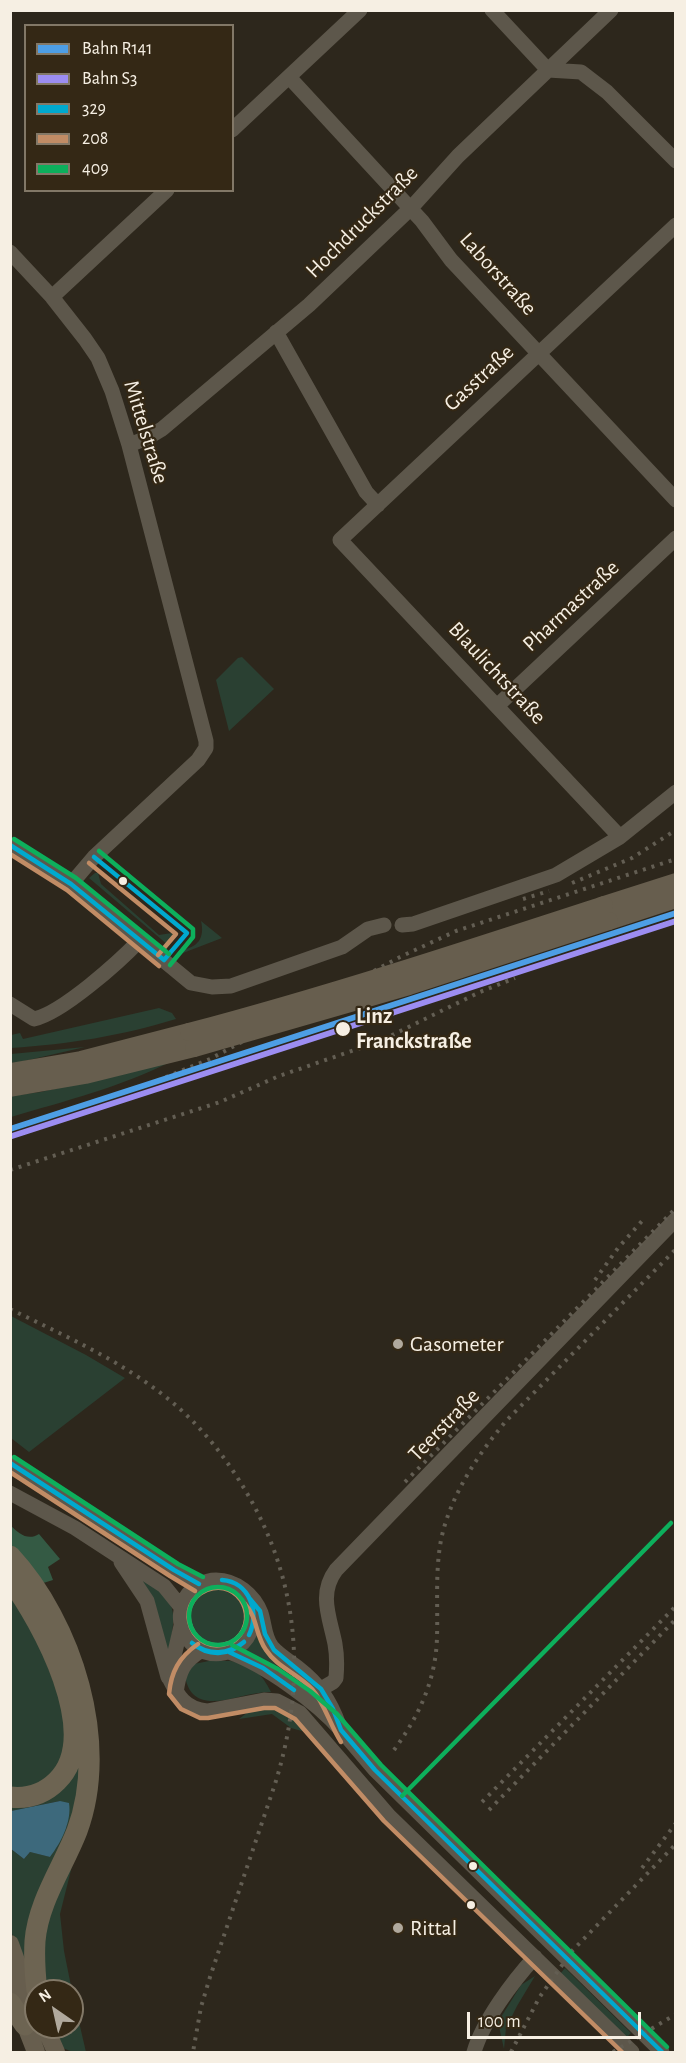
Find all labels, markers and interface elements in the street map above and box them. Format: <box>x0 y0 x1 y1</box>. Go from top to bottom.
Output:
legend <box>24 24 234 192</box>
text: Bahn R141 <box>82 40 152 58</box>
text: Bahn S3 <box>82 70 137 88</box>
text: 329 <box>82 100 106 118</box>
text: 208 <box>82 130 108 148</box>
text: 409 <box>82 160 109 178</box>
street label: Hochdruckstraße <box>300 160 424 284</box>
street label: Laborstraße <box>454 227 542 321</box>
street label: Gasstraße <box>439 339 519 417</box>
street label: Mittelstraße <box>118 377 174 487</box>
street label: Pharmastraße <box>517 555 625 657</box>
street label: Blaulichtstraße <box>443 616 551 730</box>
unlabelled marker <box>117 875 129 887</box>
place label: Linz Franckstraße <box>356 1003 472 1054</box>
marker: Linz Franckstraße <box>334 1020 352 1038</box>
place label: Gasometer <box>410 1331 504 1357</box>
marker: Gasometer <box>391 1337 405 1351</box>
street label: Teerstraße <box>403 1383 485 1467</box>
unlabelled marker <box>467 1860 479 1872</box>
unlabelled marker <box>465 1899 477 1911</box>
place label: Rittal <box>410 1915 457 1941</box>
marker: Rittal <box>391 1921 405 1935</box>
north arrow <box>24 1979 84 2039</box>
text: N <box>36 1986 54 2005</box>
scale bar <box>470 2000 644 2038</box>
text: 100 m <box>478 2013 521 2031</box>

